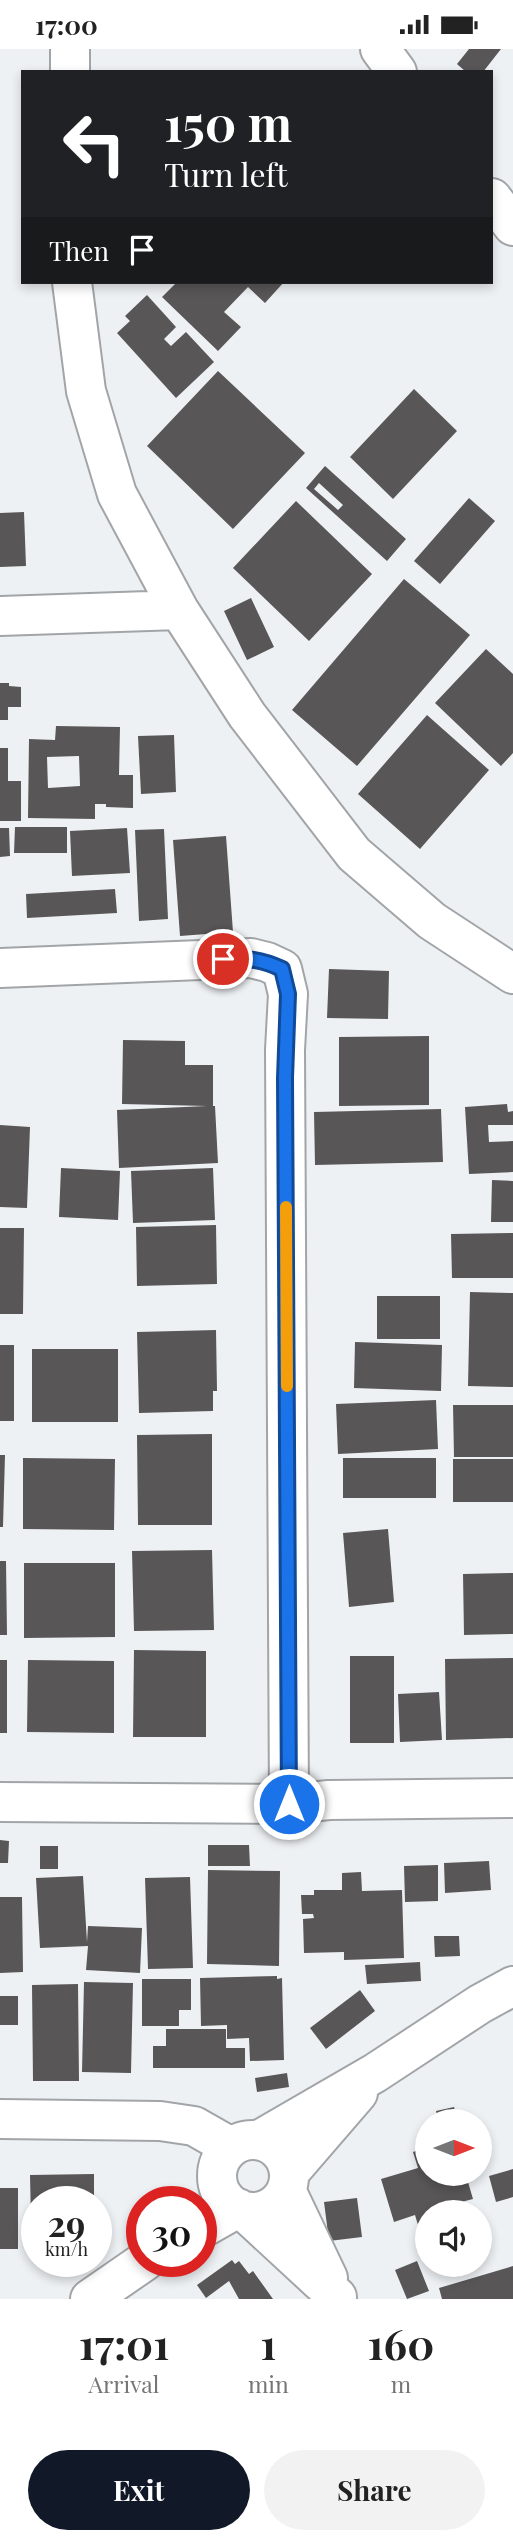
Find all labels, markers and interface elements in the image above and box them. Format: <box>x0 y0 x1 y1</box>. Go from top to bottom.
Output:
text: 17:00 <box>35 7 98 42</box>
text: 150 m <box>164 89 292 154</box>
icon: left <box>49 98 140 189</box>
text: Turn left <box>164 152 288 195</box>
icon: arrive <box>123 231 161 269</box>
text: Then <box>49 233 109 268</box>
pin <box>193 929 253 989</box>
icon: arrive <box>204 940 242 978</box>
position arrow <box>252 1767 326 1841</box>
north arrow <box>415 2109 492 2186</box>
map controls <box>415 2109 492 2277</box>
speed limit sign: 30 <box>126 2186 217 2277</box>
text: 29 <box>48 2199 85 2246</box>
button: sound <box>415 2200 492 2277</box>
text: km/h <box>45 2237 88 2261</box>
text: 17:01 <box>79 2315 169 2371</box>
text: 1 <box>260 2315 276 2371</box>
text: 160 <box>368 2315 434 2371</box>
text: Arrival <box>89 2368 159 2399</box>
text: min <box>248 2368 289 2399</box>
text: m <box>391 2368 411 2399</box>
button: Exit <box>28 2450 250 2530</box>
button: Share <box>264 2450 485 2530</box>

